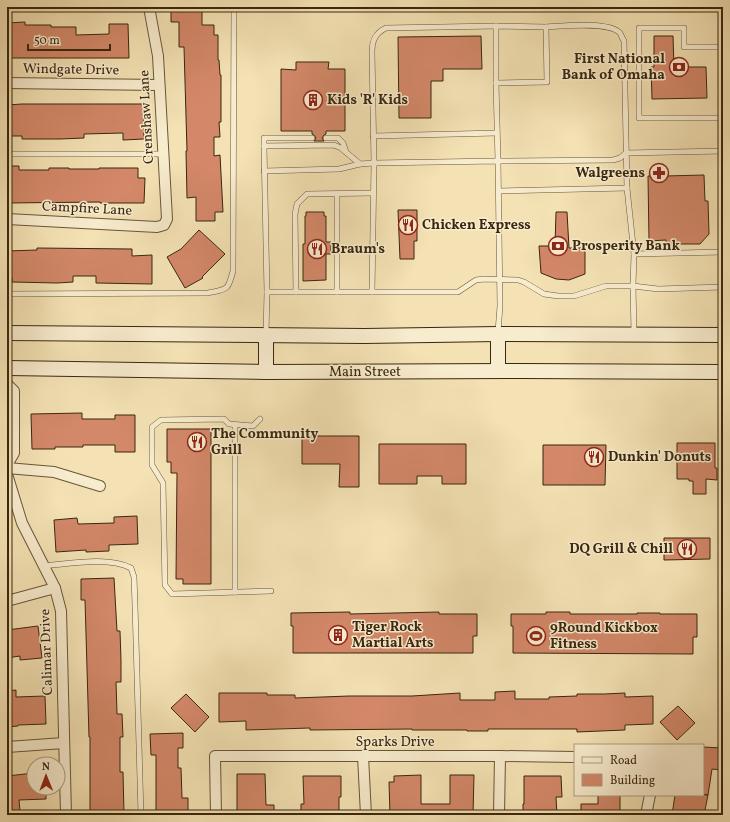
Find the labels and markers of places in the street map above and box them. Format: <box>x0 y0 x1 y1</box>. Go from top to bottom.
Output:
place label: First National Bank of Omaha <box>562 50 665 85</box>
bank icon: First National Bank of Omaha <box>668 56 690 78</box>
building icon: Kids 'R' Kids <box>302 89 324 111</box>
place label: Kids 'R' Kids <box>327 91 408 110</box>
pharmacy icon: Walgreens <box>648 162 670 184</box>
place label: Walgreens <box>575 164 645 183</box>
restaurant icon: Chicken Express <box>397 214 419 236</box>
place label: Chicken Express <box>422 216 531 235</box>
bank icon: Prosperity Bank <box>547 235 569 257</box>
place label: Prosperity Bank <box>572 237 680 256</box>
restaurant icon: Braum's <box>306 238 328 260</box>
place label: Braum's <box>331 240 385 259</box>
place label: The Community Grill <box>211 425 319 460</box>
restaurant icon: The Community Grill <box>186 431 208 453</box>
restaurant icon: Dunkin' Donuts <box>583 446 605 468</box>
place label: Dunkin' Donuts <box>608 448 711 467</box>
restaurant icon: DQ Grill & Chill <box>676 538 698 560</box>
place label: DQ Grill & Chill <box>569 540 673 559</box>
place label: Tiger Rock Martial Arts <box>352 618 434 653</box>
place label: 9Round Kickbox Fitness <box>550 619 658 654</box>
building icon: Tiger Rock Martial Arts <box>327 624 349 646</box>
sports icon: 9Round Kickbox Fitness <box>525 625 547 647</box>

